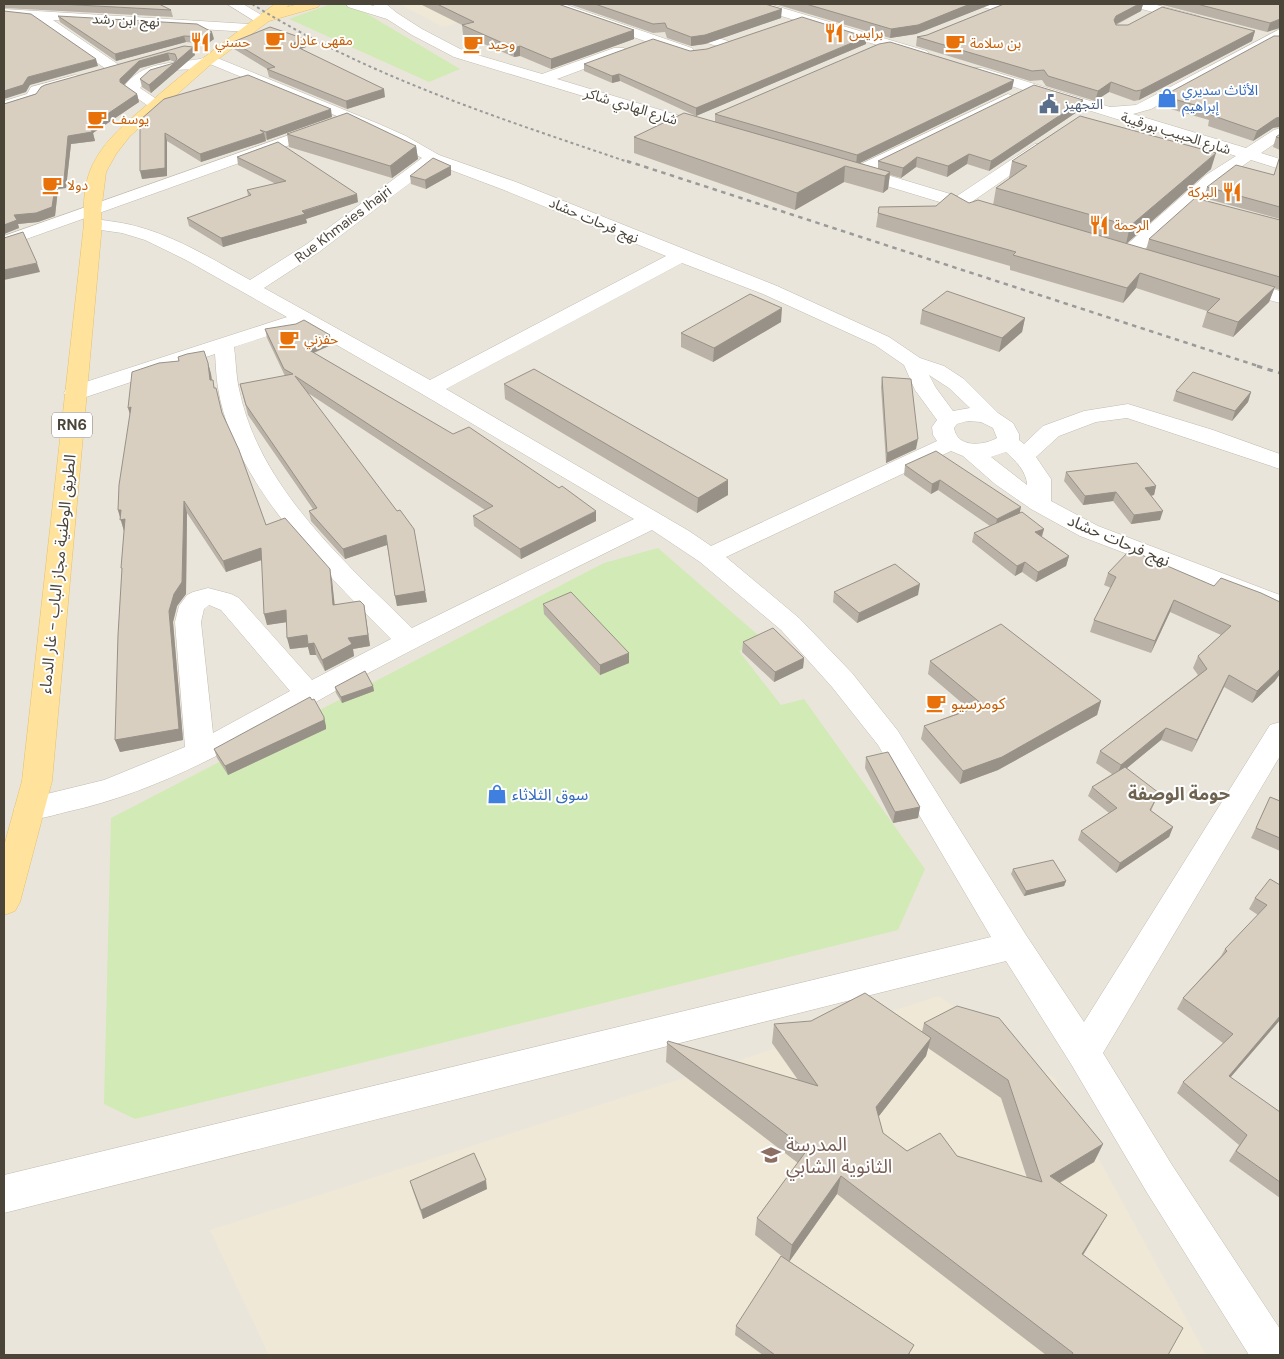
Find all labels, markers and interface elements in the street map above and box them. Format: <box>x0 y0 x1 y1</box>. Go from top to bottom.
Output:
street label: نهج ابن رشد <box>92 9 161 33</box>
restaurant icon: برايس <box>823 22 845 44</box>
place label: برايس <box>849 24 883 42</box>
cafe icon: مقهى عادل <box>264 29 286 51</box>
restaurant icon: حسني <box>189 31 211 53</box>
place label: مقهى عادل <box>290 31 353 49</box>
cafe icon: بن سلامة <box>944 32 966 54</box>
place label: حسني <box>215 33 250 53</box>
cafe icon: وحيد <box>462 33 484 55</box>
place label: بن سلامة <box>970 34 1021 52</box>
place label: وحيد <box>488 35 515 53</box>
place label: الأثاث سديري إبراهيم <box>1182 81 1258 117</box>
street label: شارع الهادي شاكر <box>581 83 680 131</box>
shop icon: الأثاث سديري إبراهيم <box>1156 87 1178 109</box>
public building icon: التجهيز <box>1038 93 1060 115</box>
place label: التجهيز <box>1063 95 1103 113</box>
cafe icon: يوسف <box>86 108 108 130</box>
street label: شارع الحبيب بورقيبة <box>1118 108 1233 160</box>
place label: يوسف <box>112 110 149 128</box>
cafe icon: دولا <box>41 174 63 196</box>
place label: دولا <box>67 176 88 194</box>
restaurant icon: البركة <box>1221 181 1243 203</box>
street label: Rue Khmaies lhajri <box>291 182 395 266</box>
place label: البركة <box>1188 183 1217 201</box>
street label: نهج فرحات حشاد <box>546 193 642 249</box>
restaurant icon: الرحمة <box>1088 214 1110 236</box>
place label: الرحمة <box>1114 216 1149 234</box>
cafe icon: حفزني <box>278 328 300 350</box>
place label: حفزني <box>304 330 338 350</box>
road number: RN6 <box>52 412 92 438</box>
street label: الطريق الوطنية مجاز الباب - غار الدماء <box>34 453 81 695</box>
street label: نهج فرحات حشاد <box>1064 509 1173 573</box>
cafe icon: كومرسيو <box>925 692 947 714</box>
place label: كومرسيو <box>951 693 1006 714</box>
district label: حومة الوصفة <box>1128 782 1230 806</box>
shop icon: سوق الثلاثاء <box>486 783 508 805</box>
place label: سوق الثلاثاء <box>512 784 588 805</box>
place label: المدرسة الثانوية الشابي <box>786 1132 892 1181</box>
school or university icon: المدرسة الثانوية الشابي <box>760 1144 782 1166</box>

